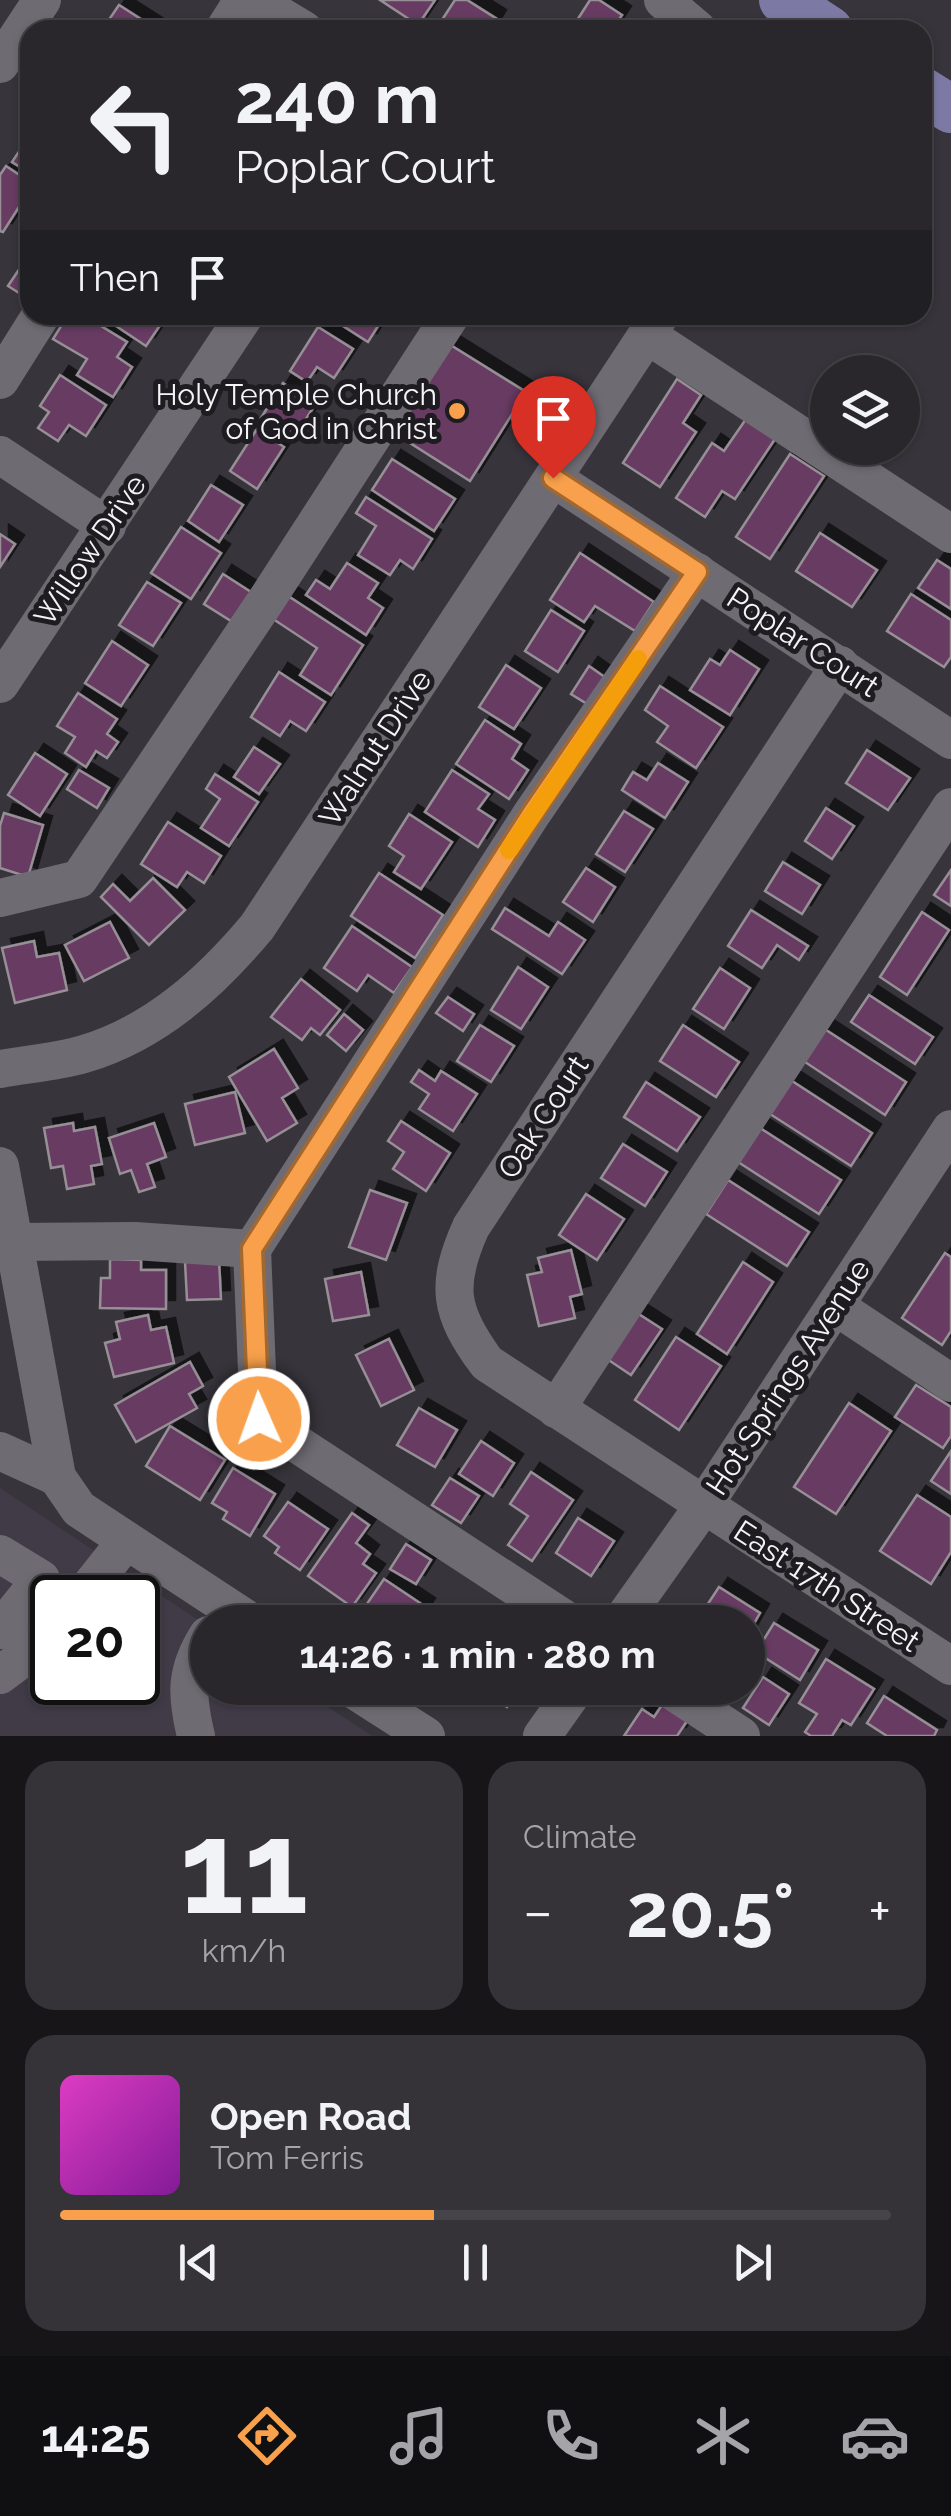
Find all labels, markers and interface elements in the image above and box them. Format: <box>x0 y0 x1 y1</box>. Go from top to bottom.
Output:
text: 240 m <box>235 57 439 139</box>
icon: left <box>70 60 200 190</box>
text: Poplar Court <box>235 141 495 194</box>
icon: arrive <box>180 250 235 305</box>
text: Then <box>70 255 160 300</box>
map controls <box>810 355 920 465</box>
button: layers <box>810 355 920 465</box>
pin <box>511 376 596 479</box>
place label: Holy Temple Church of God in Christ <box>155 377 437 446</box>
icon: arrive <box>526 391 581 446</box>
marker: Holy Temple Church of God in Christ <box>446 400 468 422</box>
street label: Willow Drive <box>27 468 153 632</box>
street label: Poplar Court <box>721 580 885 704</box>
street label: Walnut Drive <box>312 663 438 833</box>
street label: Oak Court <box>490 1049 596 1185</box>
street label: Hot Springs Avenue <box>699 1253 877 1501</box>
position arrow <box>207 1367 311 1471</box>
street label: East 17th Street <box>728 1513 926 1659</box>
speed limit sign: 20 <box>30 1575 160 1705</box>
text: 14:26 · 1 min · 280 m <box>299 1632 656 1677</box>
text: 11 <box>180 1791 308 1943</box>
text: Climate <box>523 1818 637 1855</box>
text: 20.5° <box>626 1866 794 1955</box>
text: − <box>523 1879 553 1944</box>
text: + <box>868 1879 891 1944</box>
text: km/h <box>202 1932 286 1969</box>
text: Open Road <box>210 2094 411 2139</box>
text: Tom Ferris <box>210 2139 364 2176</box>
icon: previous <box>171 2235 226 2290</box>
icon: pause <box>448 2235 503 2290</box>
icon: next <box>725 2235 780 2290</box>
icon: directions <box>232 2401 302 2471</box>
icon: music <box>384 2401 454 2471</box>
icon: phone <box>536 2401 606 2471</box>
icon: climate <box>688 2401 758 2471</box>
icon: car <box>840 2401 910 2471</box>
text: 14:25 <box>41 2410 150 2463</box>

